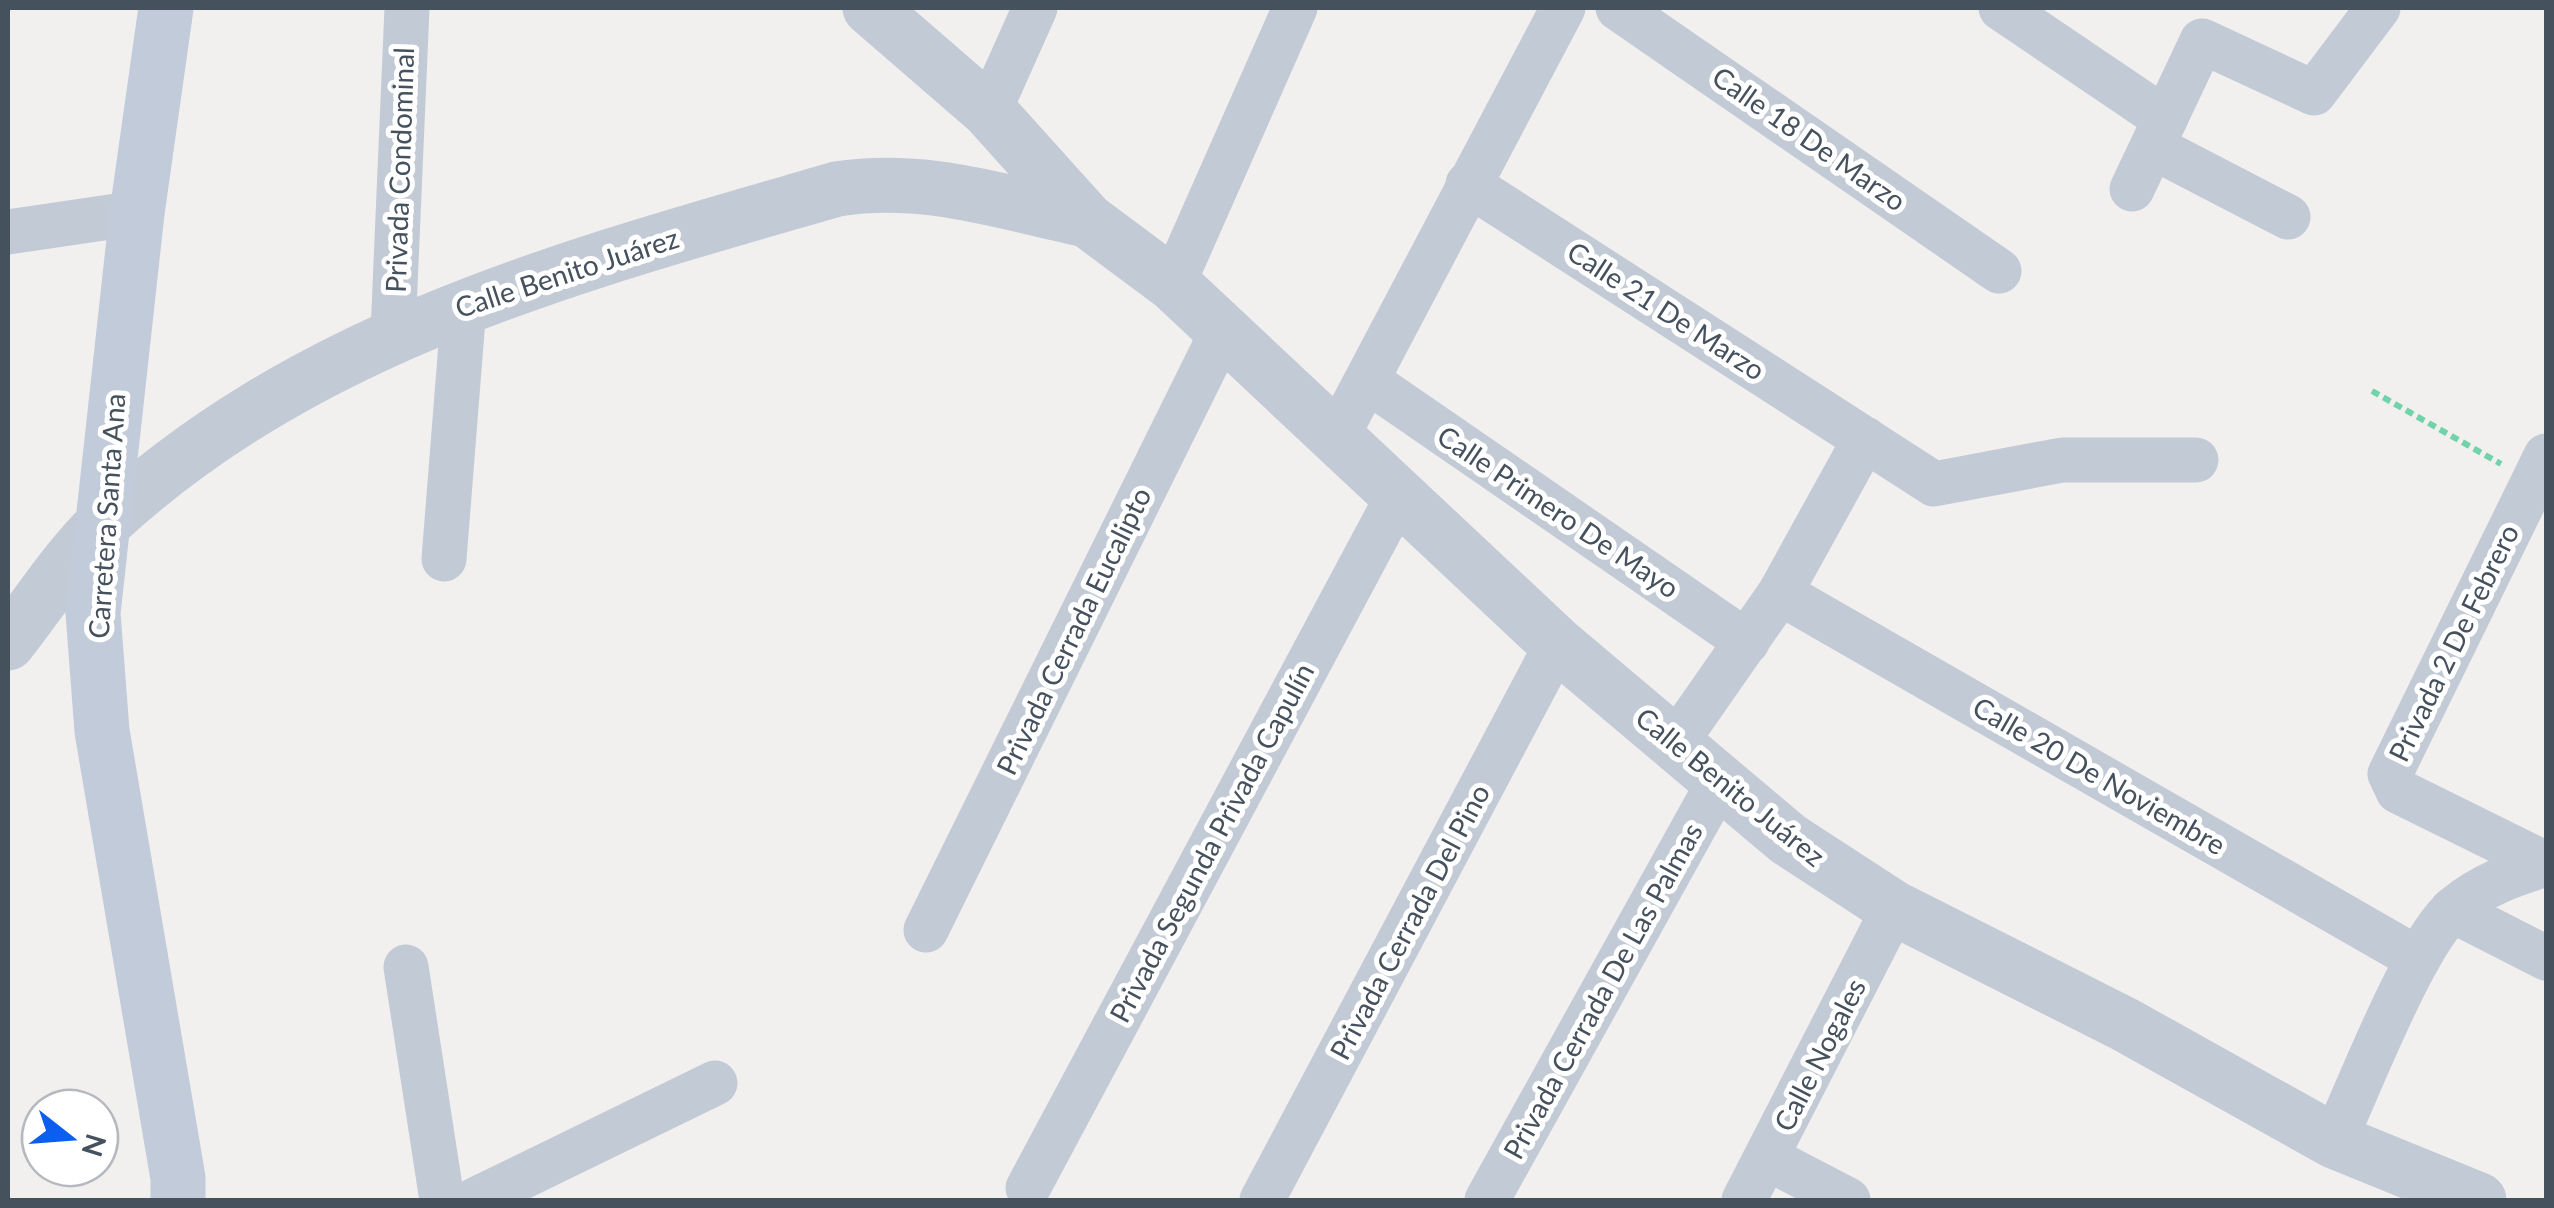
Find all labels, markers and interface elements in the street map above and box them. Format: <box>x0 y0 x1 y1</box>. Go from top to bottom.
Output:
street label: Privada Condominal <box>378 47 420 293</box>
street label: Calle 18 De Marzo <box>1706 59 1913 218</box>
street label: Calle Benito Juárez <box>451 220 683 324</box>
street label: Calle 21 De Marzo <box>1561 234 1772 387</box>
street label: Carretera Santa Ana <box>80 392 132 640</box>
street label: Calle Primero De Mayo <box>1431 418 1686 605</box>
street label: Privada Cerrada Eucalipto <box>989 481 1158 780</box>
street label: Privada 2 De Febrero <box>2381 518 2525 767</box>
street label: Privada Segunda Privada Capulín <box>1102 657 1320 1028</box>
street label: Calle 20 De Noviembre <box>1967 689 2232 861</box>
street label: Calle Benito Juárez <box>1629 700 1832 873</box>
street label: Privada Cerrada Del Pino <box>1322 778 1496 1065</box>
street label: Privada Cerrada De Las Palmas <box>1495 817 1709 1164</box>
street label: Calle Nogales <box>1766 973 1872 1136</box>
north arrow <box>20 1088 120 1188</box>
text: N <box>75 1130 114 1161</box>

